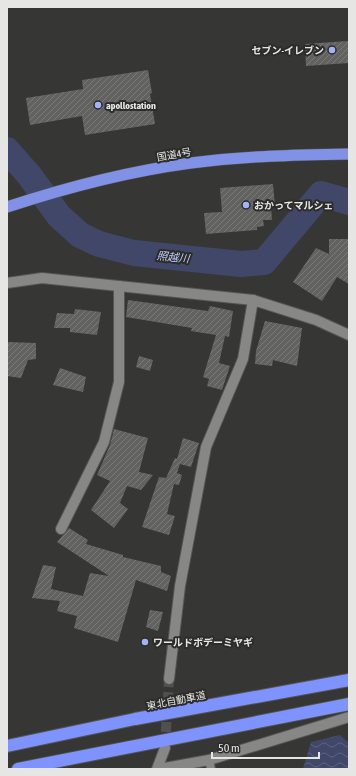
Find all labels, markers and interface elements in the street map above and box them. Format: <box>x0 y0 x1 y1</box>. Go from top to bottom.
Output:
place label: セブン-イレブン <box>252 45 324 56</box>
marker: セブン-イレブン <box>327 45 337 55</box>
marker: apollostation <box>93 100 103 110</box>
place label: apollostation <box>106 100 156 111</box>
street label: 国道4号 <box>156 146 192 163</box>
marker: おかってマルシェ <box>241 200 251 210</box>
place label: おかってマルシェ <box>254 200 334 211</box>
water label: 照越川 <box>156 249 191 265</box>
marker: ワールドボデーミヤギ <box>140 637 150 647</box>
place label: ワールドボデーミヤギ <box>153 637 253 648</box>
street label: 東北自動車道 <box>146 689 207 712</box>
scale bar <box>212 734 319 760</box>
text: 50 m <box>218 741 240 755</box>

